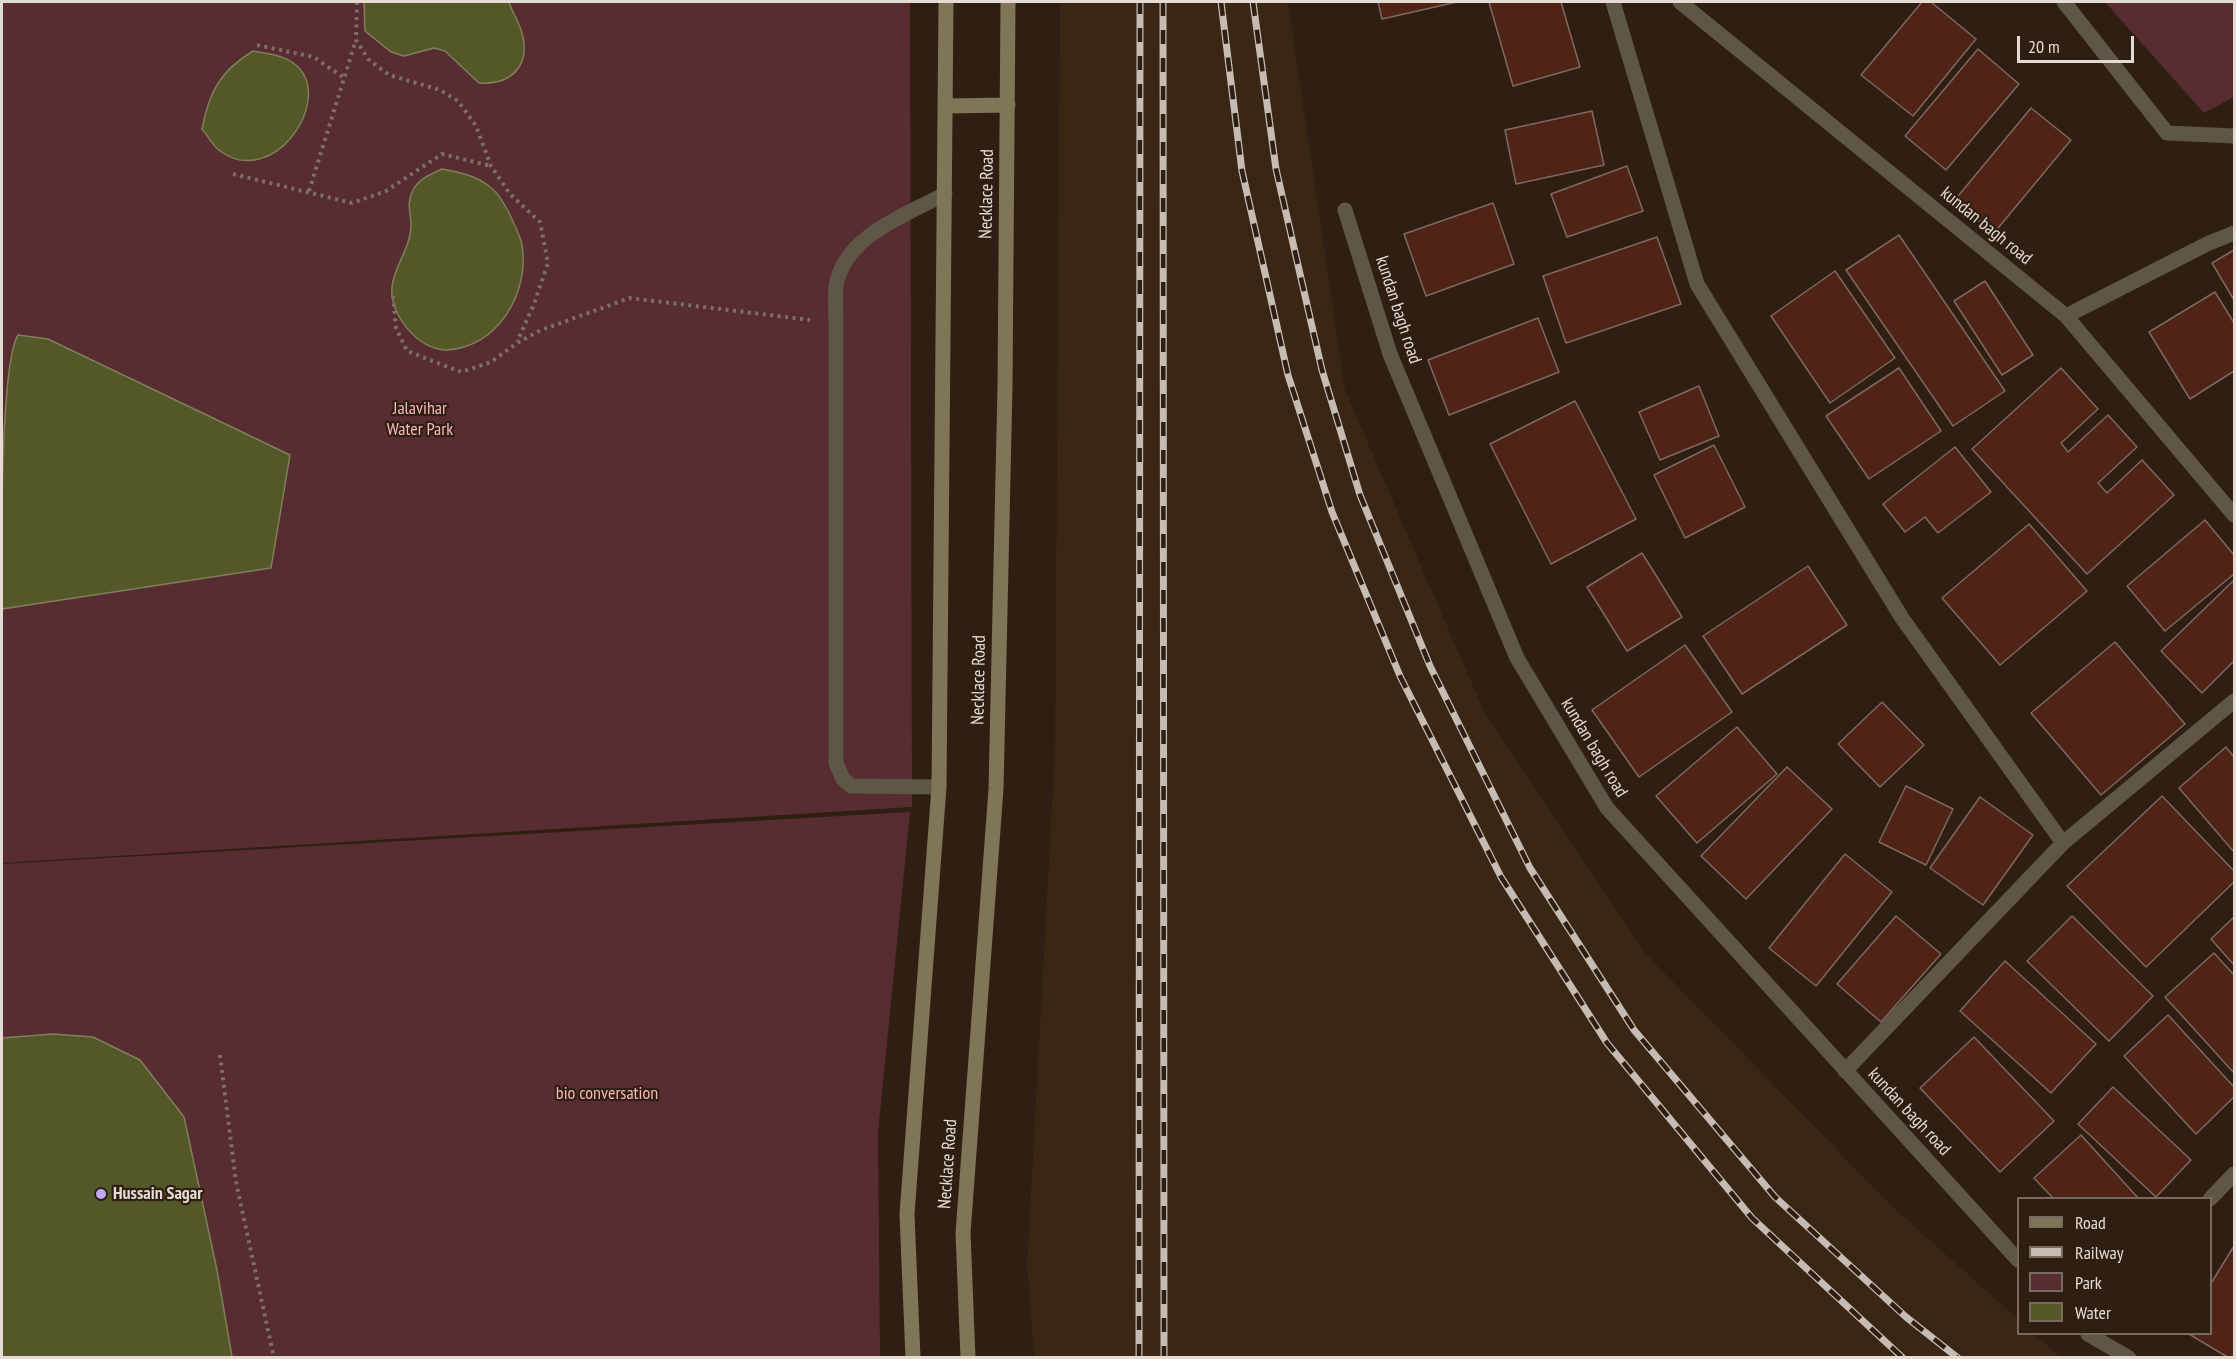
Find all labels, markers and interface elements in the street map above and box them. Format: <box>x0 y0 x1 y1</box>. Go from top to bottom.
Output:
scale bar <box>2020 24 2137 62</box>
text: 20 m <box>2028 35 2060 58</box>
street label: Necklace Road <box>975 149 999 239</box>
street label: kundan bagh road <box>1936 182 2036 270</box>
street label: kundan bagh road <box>1370 254 1426 366</box>
park label: Jalavihar Water Park <box>387 398 453 440</box>
street label: Necklace Road <box>967 635 991 725</box>
street label: kundan bagh road <box>1556 695 1632 801</box>
street label: kundan bagh road <box>1863 1064 1955 1160</box>
park label: bio conversation <box>556 1083 658 1105</box>
street label: Necklace Road <box>934 1118 962 1210</box>
place label: Hussain Sagar <box>113 1183 202 1205</box>
marker: Hussain Sagar <box>94 1187 108 1201</box>
legend <box>2017 1197 2212 1335</box>
text: Road <box>2075 1211 2106 1234</box>
text: Railway <box>2075 1241 2124 1264</box>
text: Park <box>2075 1271 2102 1294</box>
text: Water <box>2075 1301 2111 1324</box>

